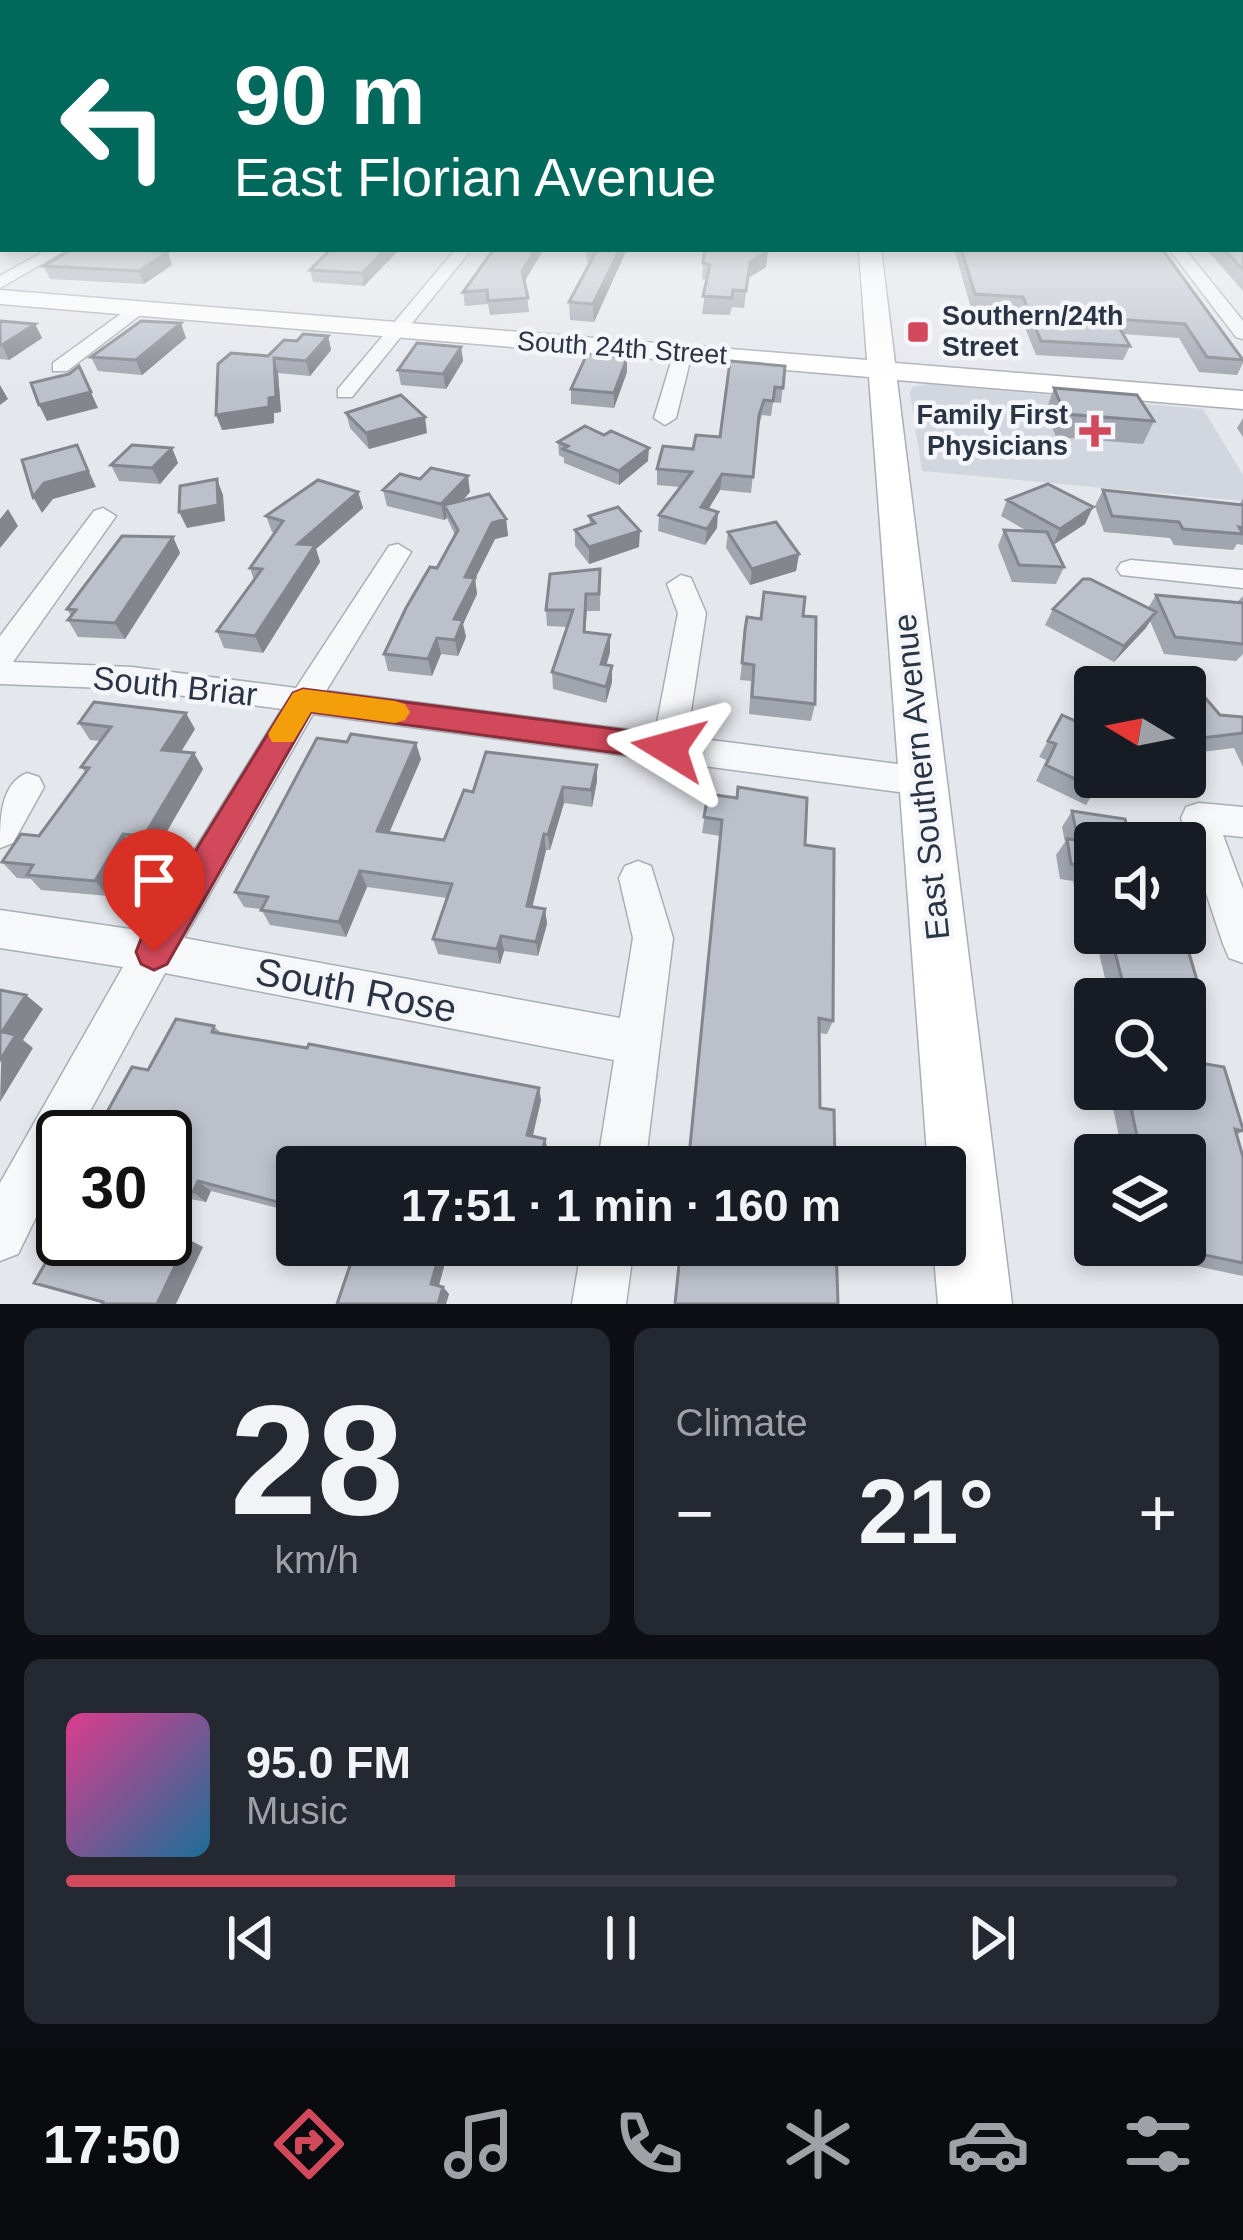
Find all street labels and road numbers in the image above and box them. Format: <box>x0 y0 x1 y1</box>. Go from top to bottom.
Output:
street label: South 24th Street <box>516 326 728 370</box>
street label: East Southern Avenue <box>885 612 957 942</box>
street label: South Briar <box>91 659 259 713</box>
street label: South Rose <box>252 949 460 1031</box>

